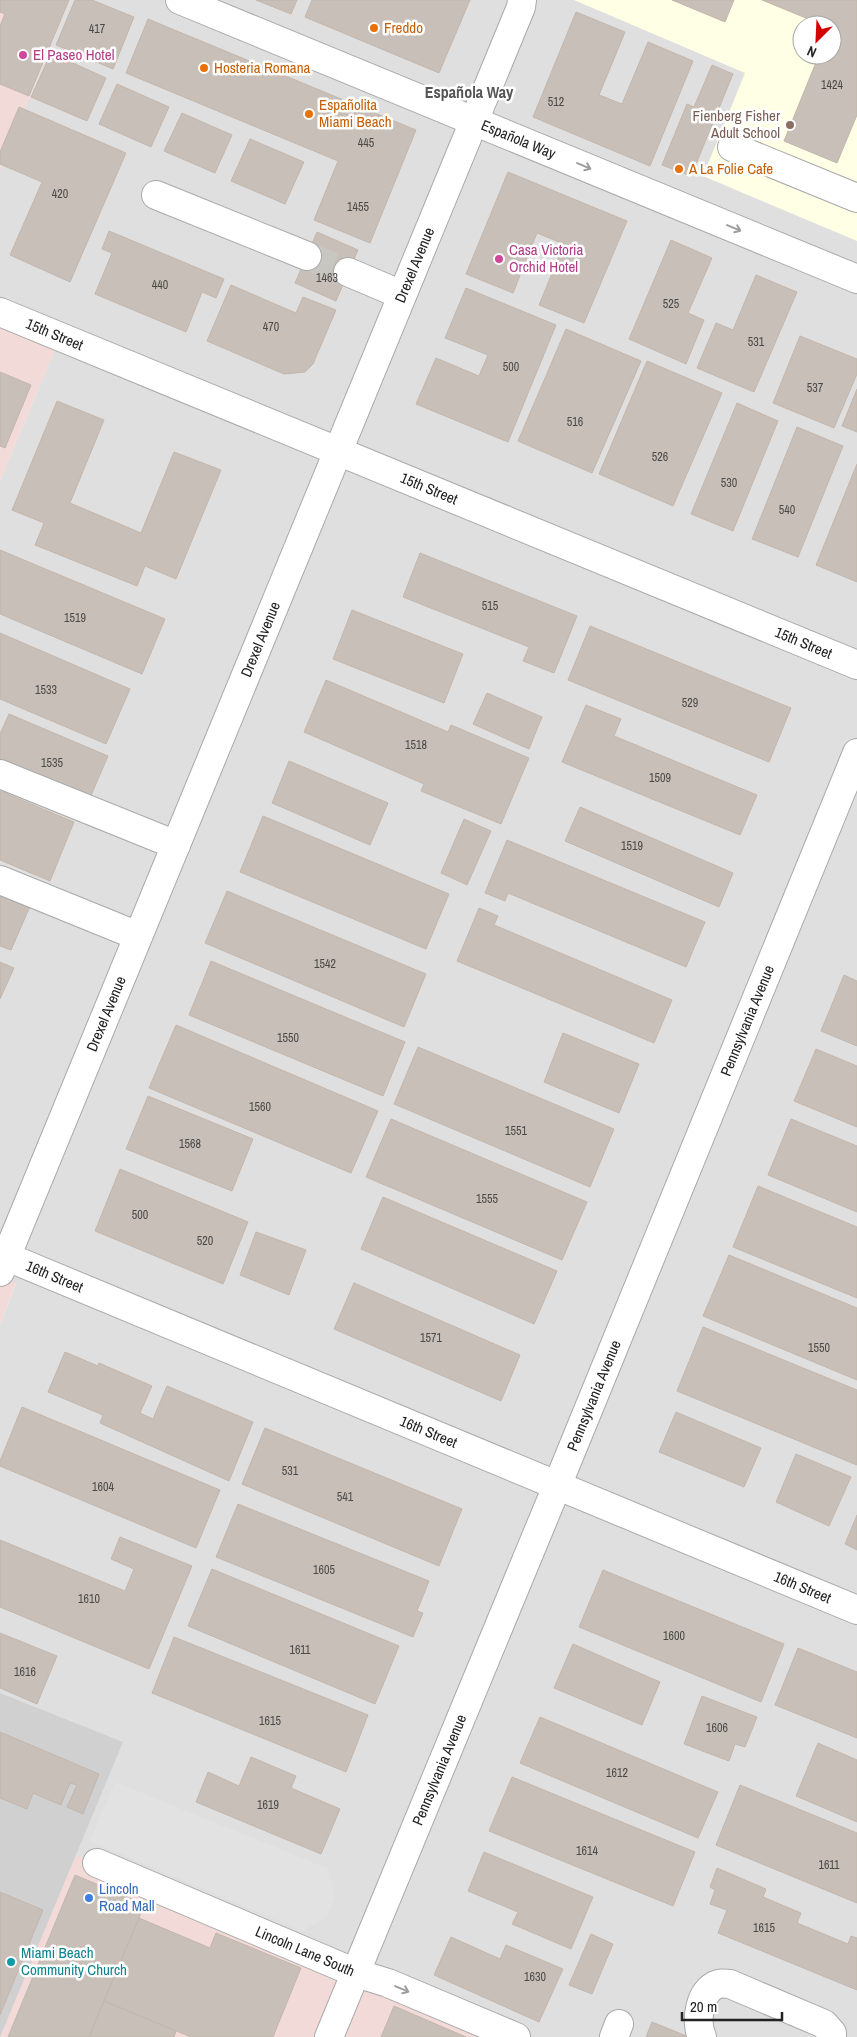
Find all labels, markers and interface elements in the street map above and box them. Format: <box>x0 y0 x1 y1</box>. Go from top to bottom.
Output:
north arrow <box>792 15 842 65</box>
place label: Freddo <box>384 17 423 38</box>
house number: 417 <box>89 21 106 37</box>
marker: Freddo <box>368 22 380 34</box>
text: N <box>804 42 819 62</box>
place label: El Paseo Hotel <box>33 44 114 65</box>
marker: El Paseo Hotel <box>17 49 29 61</box>
place label: Hosteria Romana <box>214 57 311 78</box>
marker: Hosteria Romana <box>198 62 210 74</box>
house number: 1424 <box>821 77 843 93</box>
district label: Española Way <box>425 81 514 103</box>
place label: Españolita Miami Beach <box>319 94 391 132</box>
house number: 512 <box>548 94 564 110</box>
place label: Fienberg Fisher Adult School <box>692 105 780 143</box>
marker: Españolita Miami Beach <box>303 108 315 120</box>
street label: Española Way <box>478 114 560 164</box>
marker: Fienberg Fisher Adult School <box>784 119 796 131</box>
house number: 445 <box>358 135 375 151</box>
place label: A La Folie Cafe <box>688 158 773 179</box>
one-way arrow <box>576 161 591 171</box>
marker: A La Folie Cafe <box>673 163 685 175</box>
house number: 420 <box>52 186 68 202</box>
house number: 1455 <box>347 199 369 215</box>
one-way arrow <box>726 223 741 233</box>
street label: Drexel Avenue <box>389 224 439 306</box>
place label: Casa Victoria Orchid Hotel <box>509 239 583 277</box>
marker: Casa Victoria Orchid Hotel <box>493 253 505 265</box>
house number: 1463 <box>316 270 338 286</box>
house number: 440 <box>152 277 168 293</box>
house number: 525 <box>663 296 680 312</box>
street label: 15th Street <box>23 313 87 355</box>
house number: 470 <box>263 319 279 335</box>
house number: 531 <box>748 334 765 350</box>
house number: 500 <box>503 359 519 375</box>
house number: 537 <box>807 380 824 396</box>
house number: 516 <box>567 414 583 430</box>
house number: 526 <box>652 449 668 465</box>
street label: 15th Street <box>397 467 462 510</box>
house number: 530 <box>721 475 737 491</box>
house number: 540 <box>779 502 795 518</box>
street label: Drexel Avenue <box>235 598 285 680</box>
house number: 515 <box>482 598 499 614</box>
house number: 1519 <box>64 610 86 626</box>
street label: 15th Street <box>772 621 836 664</box>
house number: 1533 <box>35 682 57 698</box>
house number: 529 <box>682 695 698 711</box>
house number: 1518 <box>405 737 427 753</box>
house number: 1535 <box>41 755 63 771</box>
house number: 1509 <box>649 770 671 786</box>
house number: 1519 <box>621 838 643 854</box>
house number: 1542 <box>314 956 336 972</box>
street label: Pennsylvania Avenue <box>715 962 779 1079</box>
street label: Drexel Avenue <box>81 973 131 1055</box>
house number: 1550 <box>277 1030 299 1046</box>
house number: 1560 <box>249 1099 271 1115</box>
house number: 1551 <box>505 1123 527 1139</box>
house number: 1568 <box>179 1136 201 1152</box>
house number: 1555 <box>476 1191 498 1207</box>
house number: 500 <box>132 1207 148 1223</box>
house number: 520 <box>197 1233 213 1249</box>
street label: 16th Street <box>23 1255 87 1298</box>
house number: 1571 <box>420 1330 442 1346</box>
street label: Pennsylvania Avenue <box>561 1337 626 1454</box>
house number: 1550 <box>808 1340 830 1356</box>
street label: 16th Street <box>397 1410 461 1453</box>
house number: 531 <box>282 1463 299 1479</box>
house number: 1604 <box>92 1479 114 1495</box>
house number: 541 <box>337 1489 354 1505</box>
house number: 1605 <box>313 1562 335 1578</box>
street label: 16th Street <box>771 1566 835 1608</box>
house number: 1610 <box>78 1591 100 1607</box>
house number: 1600 <box>663 1628 685 1644</box>
house number: 1611 <box>289 1642 311 1658</box>
house number: 1616 <box>14 1664 36 1680</box>
street label: Pennsylvania Avenue <box>407 1711 471 1828</box>
house number: 1615 <box>259 1713 281 1729</box>
house number: 1606 <box>706 1720 728 1736</box>
house number: 1612 <box>606 1765 628 1781</box>
house number: 1619 <box>257 1797 279 1813</box>
house number: 1614 <box>576 1843 598 1859</box>
house number: 1611 <box>818 1857 840 1873</box>
place label: Lincoln Road Mall <box>99 1878 154 1916</box>
marker: Lincoln Road Mall <box>83 1892 95 1904</box>
street label: Lincoln Lane South <box>252 1920 358 1981</box>
house number: 1615 <box>753 1920 775 1936</box>
place label: Miami Beach Community Church <box>21 1942 127 1980</box>
marker: Miami Beach Community Church <box>5 1956 17 1968</box>
house number: 1630 <box>524 1969 546 1985</box>
one-way arrow <box>394 1985 409 1995</box>
scale bar <box>682 1990 782 2022</box>
text: 20 m <box>690 1996 717 2017</box>

